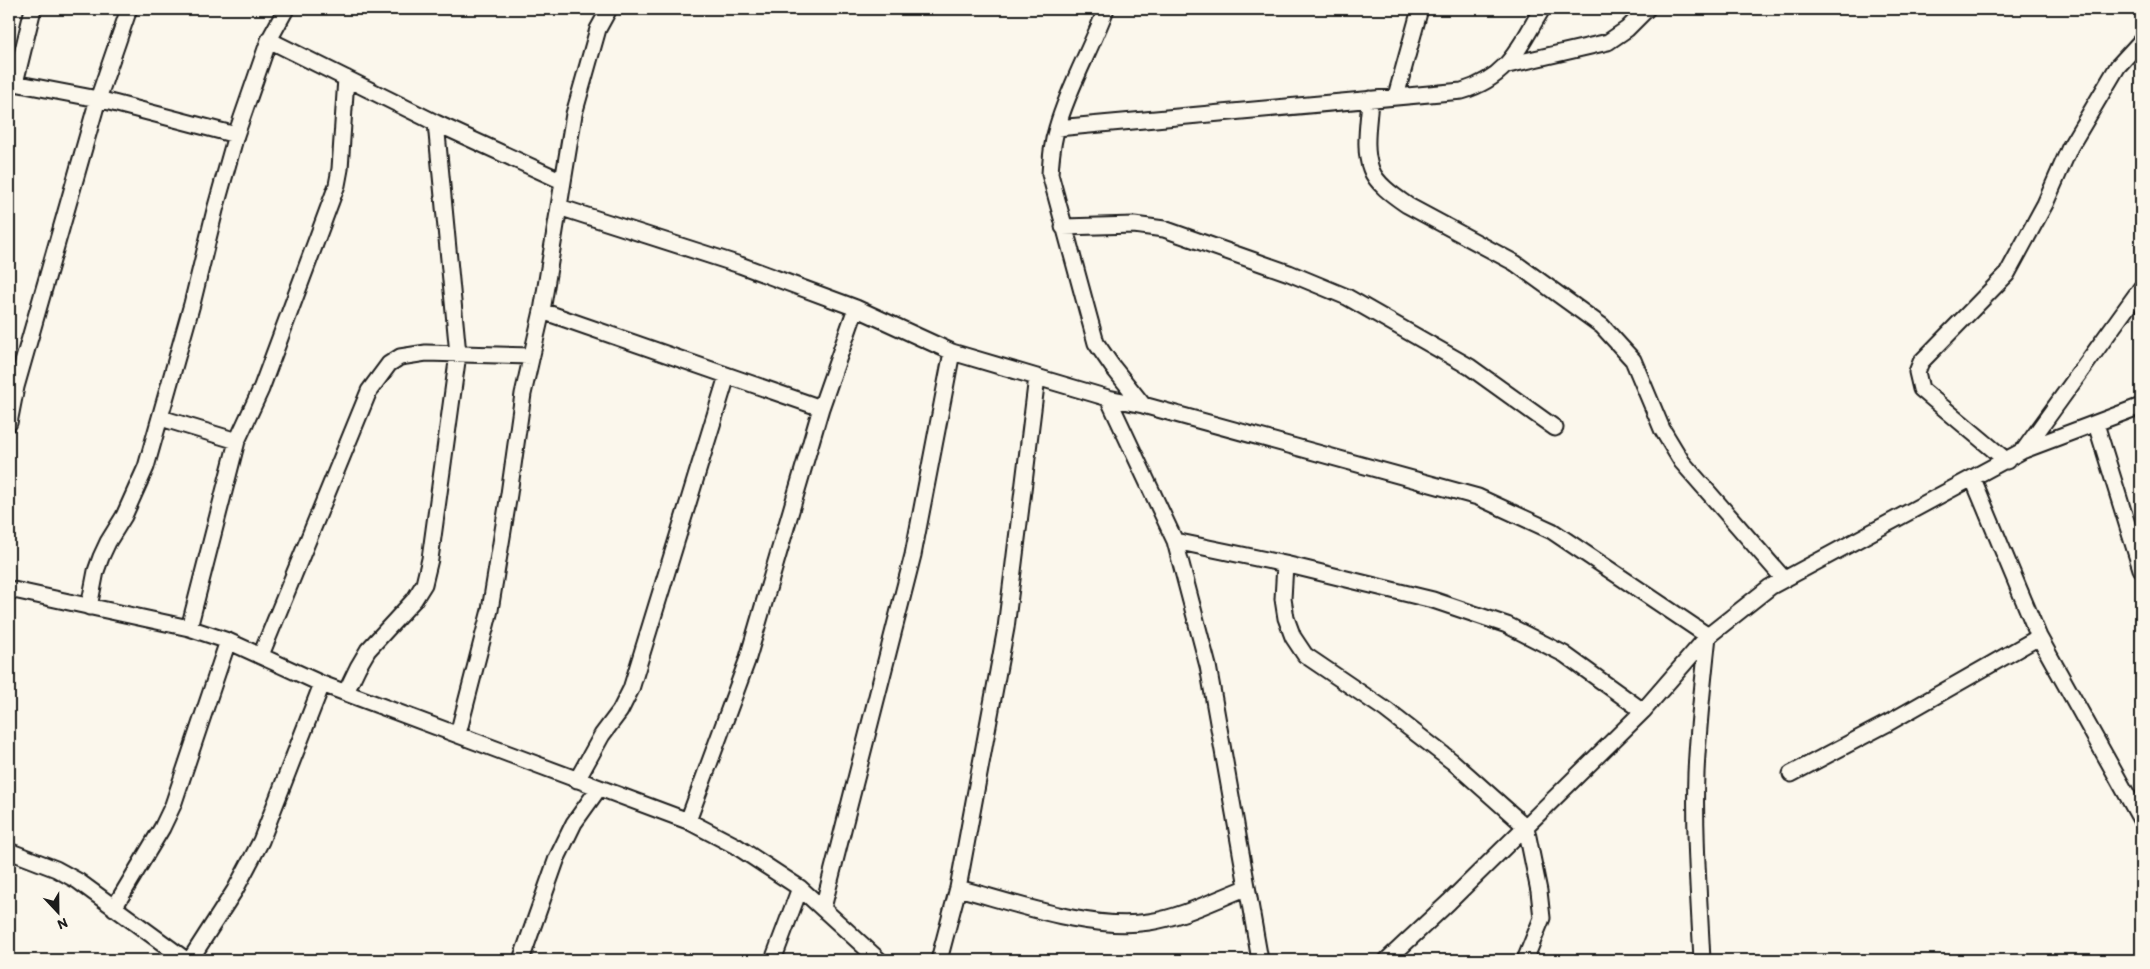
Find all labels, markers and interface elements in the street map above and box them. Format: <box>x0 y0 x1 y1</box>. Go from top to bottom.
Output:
north arrow <box>32 886 82 936</box>
text: N <box>55 914 70 933</box>

